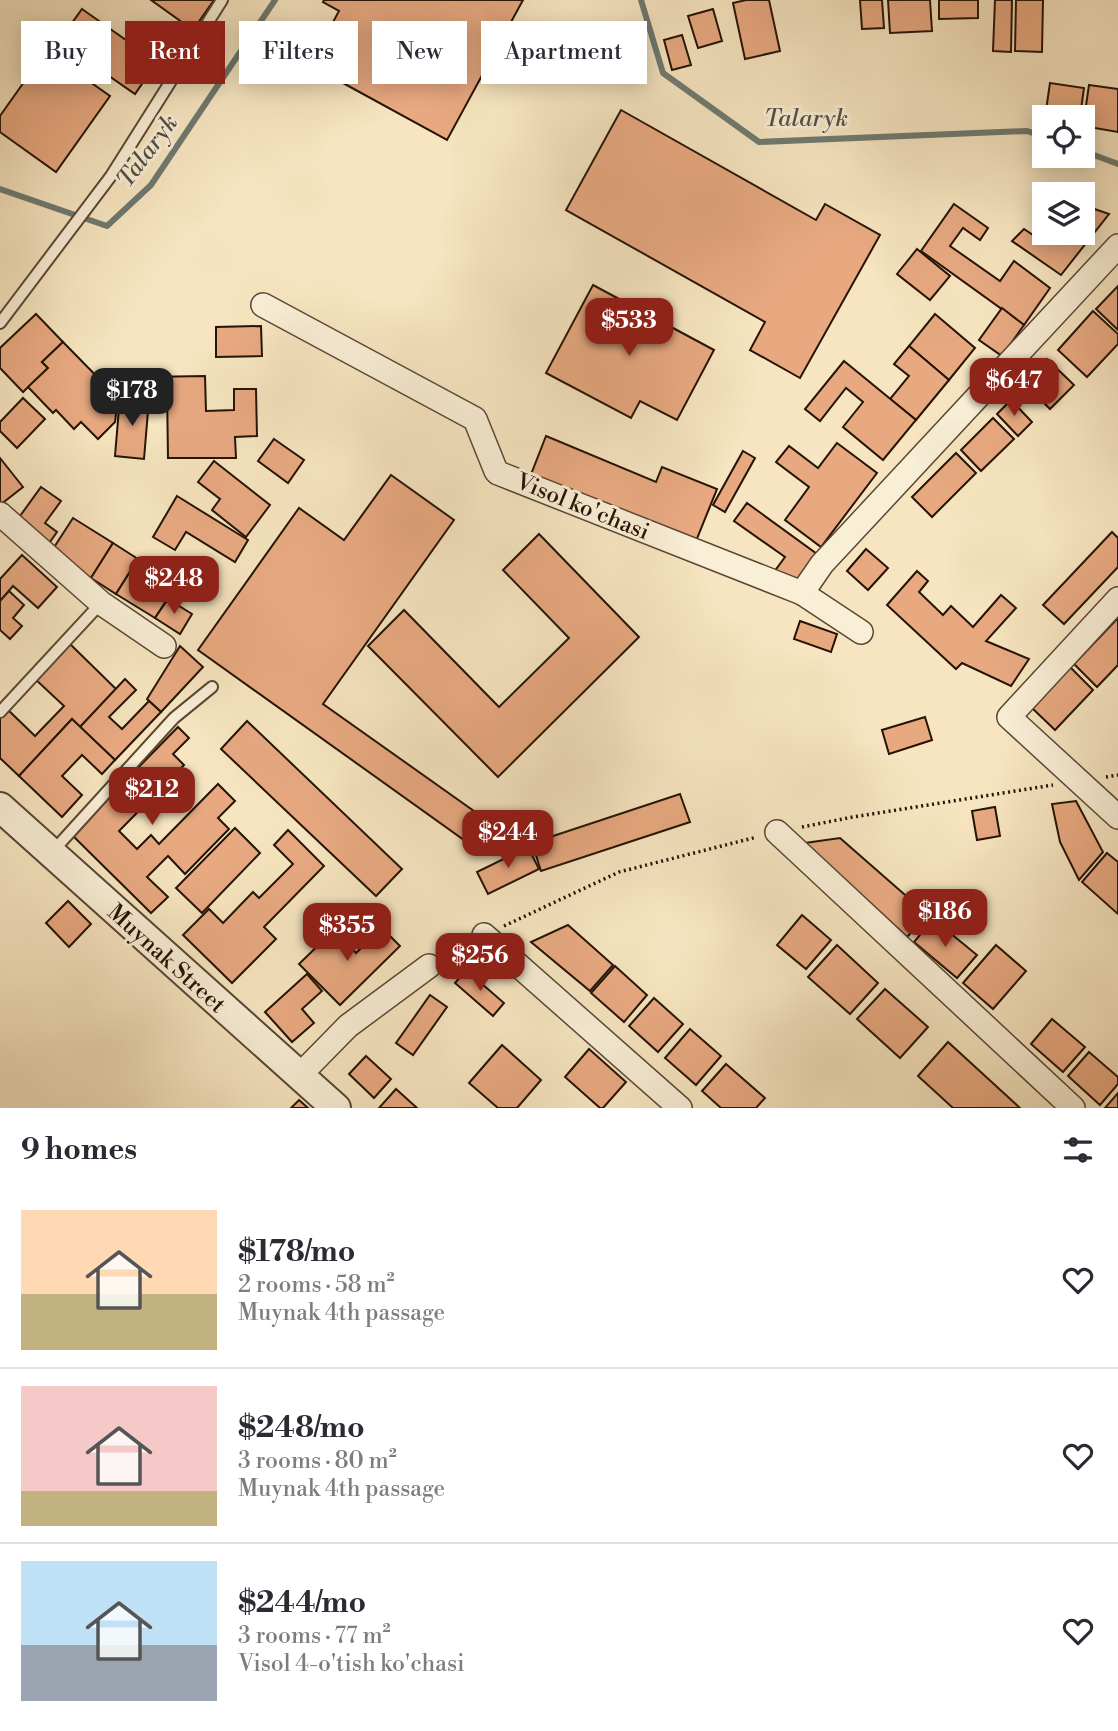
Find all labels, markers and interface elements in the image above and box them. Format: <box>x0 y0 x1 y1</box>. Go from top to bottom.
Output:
chip: Buy <box>21 21 111 84</box>
chip: Rent <box>125 21 225 84</box>
chip: Filters <box>239 21 358 84</box>
chip: New <box>372 21 467 84</box>
chip: Apartment <box>481 21 647 84</box>
water label: Talaryk <box>764 104 848 134</box>
map controls <box>1032 105 1095 245</box>
button: locate <box>1032 105 1095 168</box>
water label: Talaryk <box>111 109 185 194</box>
button: layers <box>1032 182 1095 245</box>
pin: $533 <box>588 298 670 358</box>
text: $533 <box>601 307 657 335</box>
pin: $647 <box>973 358 1055 418</box>
text: $647 <box>986 367 1042 395</box>
pin: $178 <box>91 368 173 428</box>
text: $178 <box>106 377 158 405</box>
street label: Visol ko'chasi <box>511 467 653 546</box>
pin: $248 <box>133 556 215 616</box>
text: $248 <box>145 565 203 593</box>
pin: $212 <box>111 768 193 827</box>
text: $212 <box>125 776 179 804</box>
pin: $244 <box>467 810 549 870</box>
text: $244 <box>478 819 538 847</box>
pin: $186 <box>904 890 986 949</box>
street label: Muynak Street <box>102 898 231 1019</box>
text: $186 <box>918 898 972 926</box>
pin: $355 <box>306 904 388 963</box>
text: $355 <box>319 912 375 940</box>
pin: $256 <box>439 934 521 993</box>
text: $256 <box>452 942 508 970</box>
text: 9 homes <box>21 1131 137 1169</box>
icon: filters <box>1059 1131 1097 1169</box>
text: $178/mo <box>238 1233 356 1271</box>
icon: home <box>77 1238 161 1322</box>
icon: heart <box>1059 1261 1097 1299</box>
text: 2 rooms · 58 m² <box>238 1271 395 1299</box>
text: Muynak 4th passage <box>238 1299 445 1327</box>
text: $248/mo <box>238 1409 365 1447</box>
icon: home <box>77 1414 161 1498</box>
icon: heart <box>1059 1437 1097 1475</box>
text: 3 rooms · 80 m² <box>238 1447 397 1475</box>
text: Muynak 4th passage <box>238 1475 445 1503</box>
text: $244/mo <box>238 1584 366 1622</box>
icon: home <box>77 1589 161 1673</box>
icon: heart <box>1059 1612 1097 1650</box>
text: 3 rooms · 77 m² <box>238 1622 391 1650</box>
text: Visol 4-o'tish ko'chasi <box>238 1650 465 1678</box>

